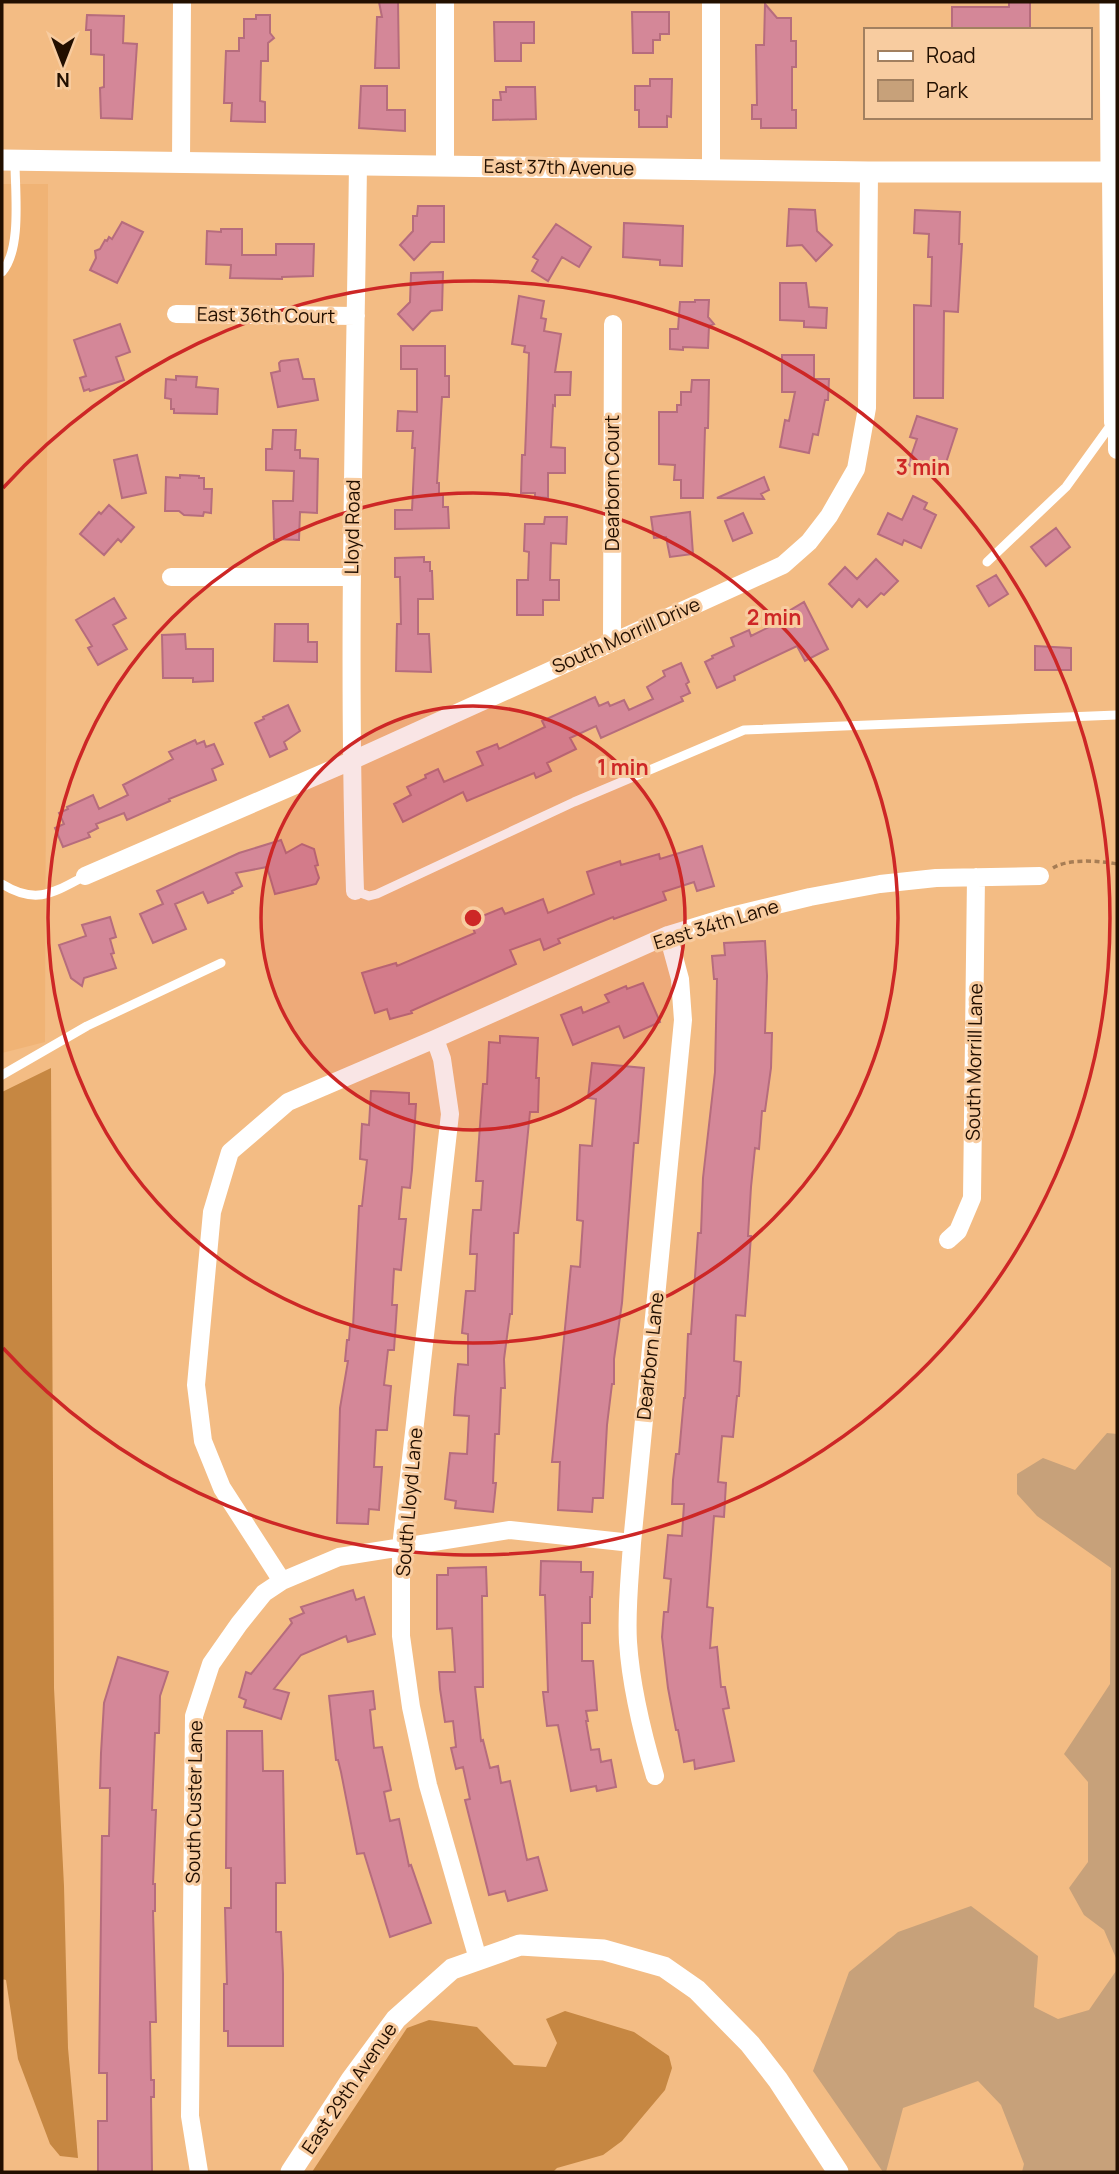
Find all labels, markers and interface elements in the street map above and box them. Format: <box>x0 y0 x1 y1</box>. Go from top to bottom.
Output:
north arrow <box>28 28 98 98</box>
legend <box>864 28 1091 119</box>
text: Road <box>926 41 976 69</box>
text: N <box>56 67 70 93</box>
text: Park <box>926 76 968 104</box>
street label: East 37th Avenue <box>484 153 634 181</box>
street label: East 36th Court <box>197 301 335 329</box>
street label: Dearborn Court <box>599 415 625 551</box>
text: 3 min <box>896 453 950 481</box>
street label: Lloyd Road <box>338 479 366 575</box>
street label: South Morrill Drive <box>548 591 704 679</box>
text: 2 min <box>747 603 801 631</box>
text: 1 min <box>597 753 649 781</box>
street label: East 34th Lane <box>650 893 782 955</box>
centre of rings <box>461 906 485 930</box>
street label: South Morrill Lane <box>960 983 988 1141</box>
street label: Dearborn Lane <box>630 1291 670 1421</box>
street label: South Lloyd Lane <box>390 1427 428 1577</box>
street label: South Custer Lane <box>180 1720 208 1884</box>
street label: East 29th Avenue <box>295 2017 403 2159</box>

